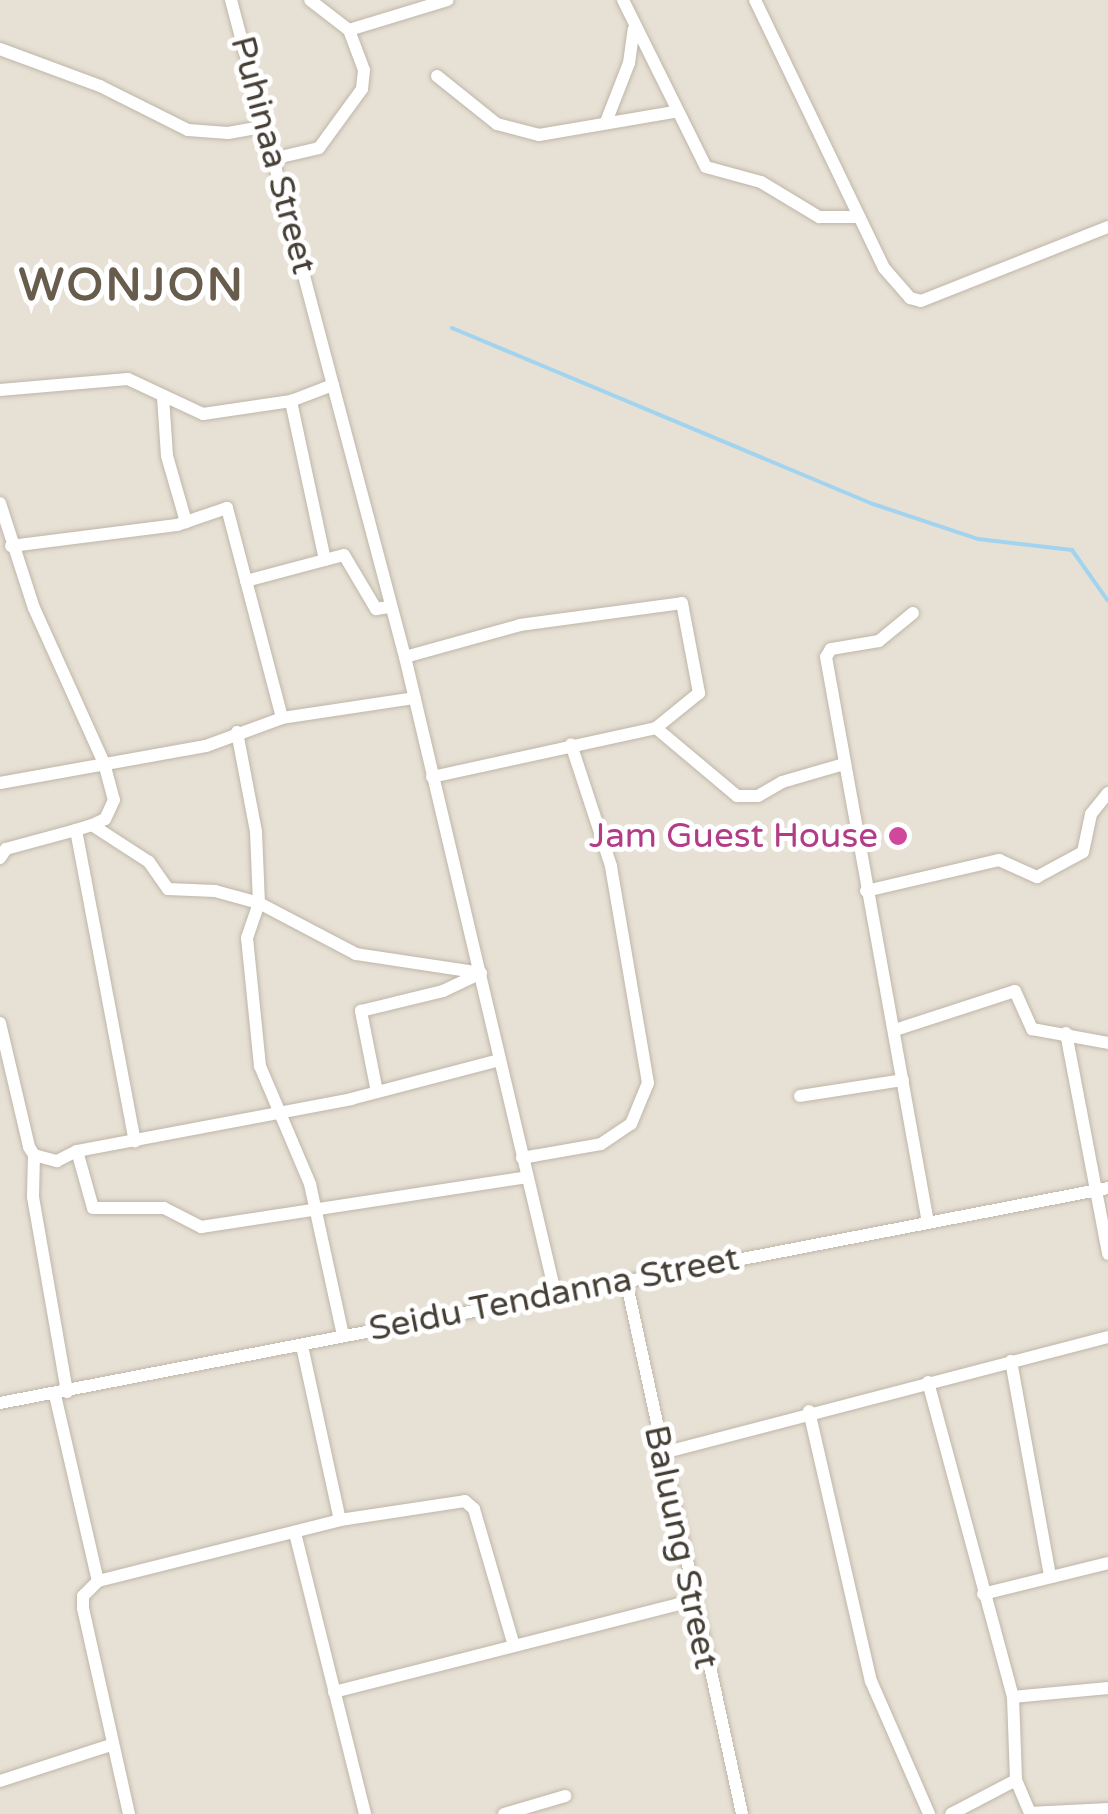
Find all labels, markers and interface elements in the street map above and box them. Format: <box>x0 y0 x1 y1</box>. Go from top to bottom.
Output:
street label: Puhinaa Street <box>221 32 325 278</box>
district label: WONJON <box>19 260 245 314</box>
place label: Jam Guest House <box>589 815 878 857</box>
marker: Jam Guest House <box>887 825 909 847</box>
street label: Seidu Tendanna Street <box>365 1238 743 1350</box>
street label: Baluung Street <box>635 1421 727 1673</box>

